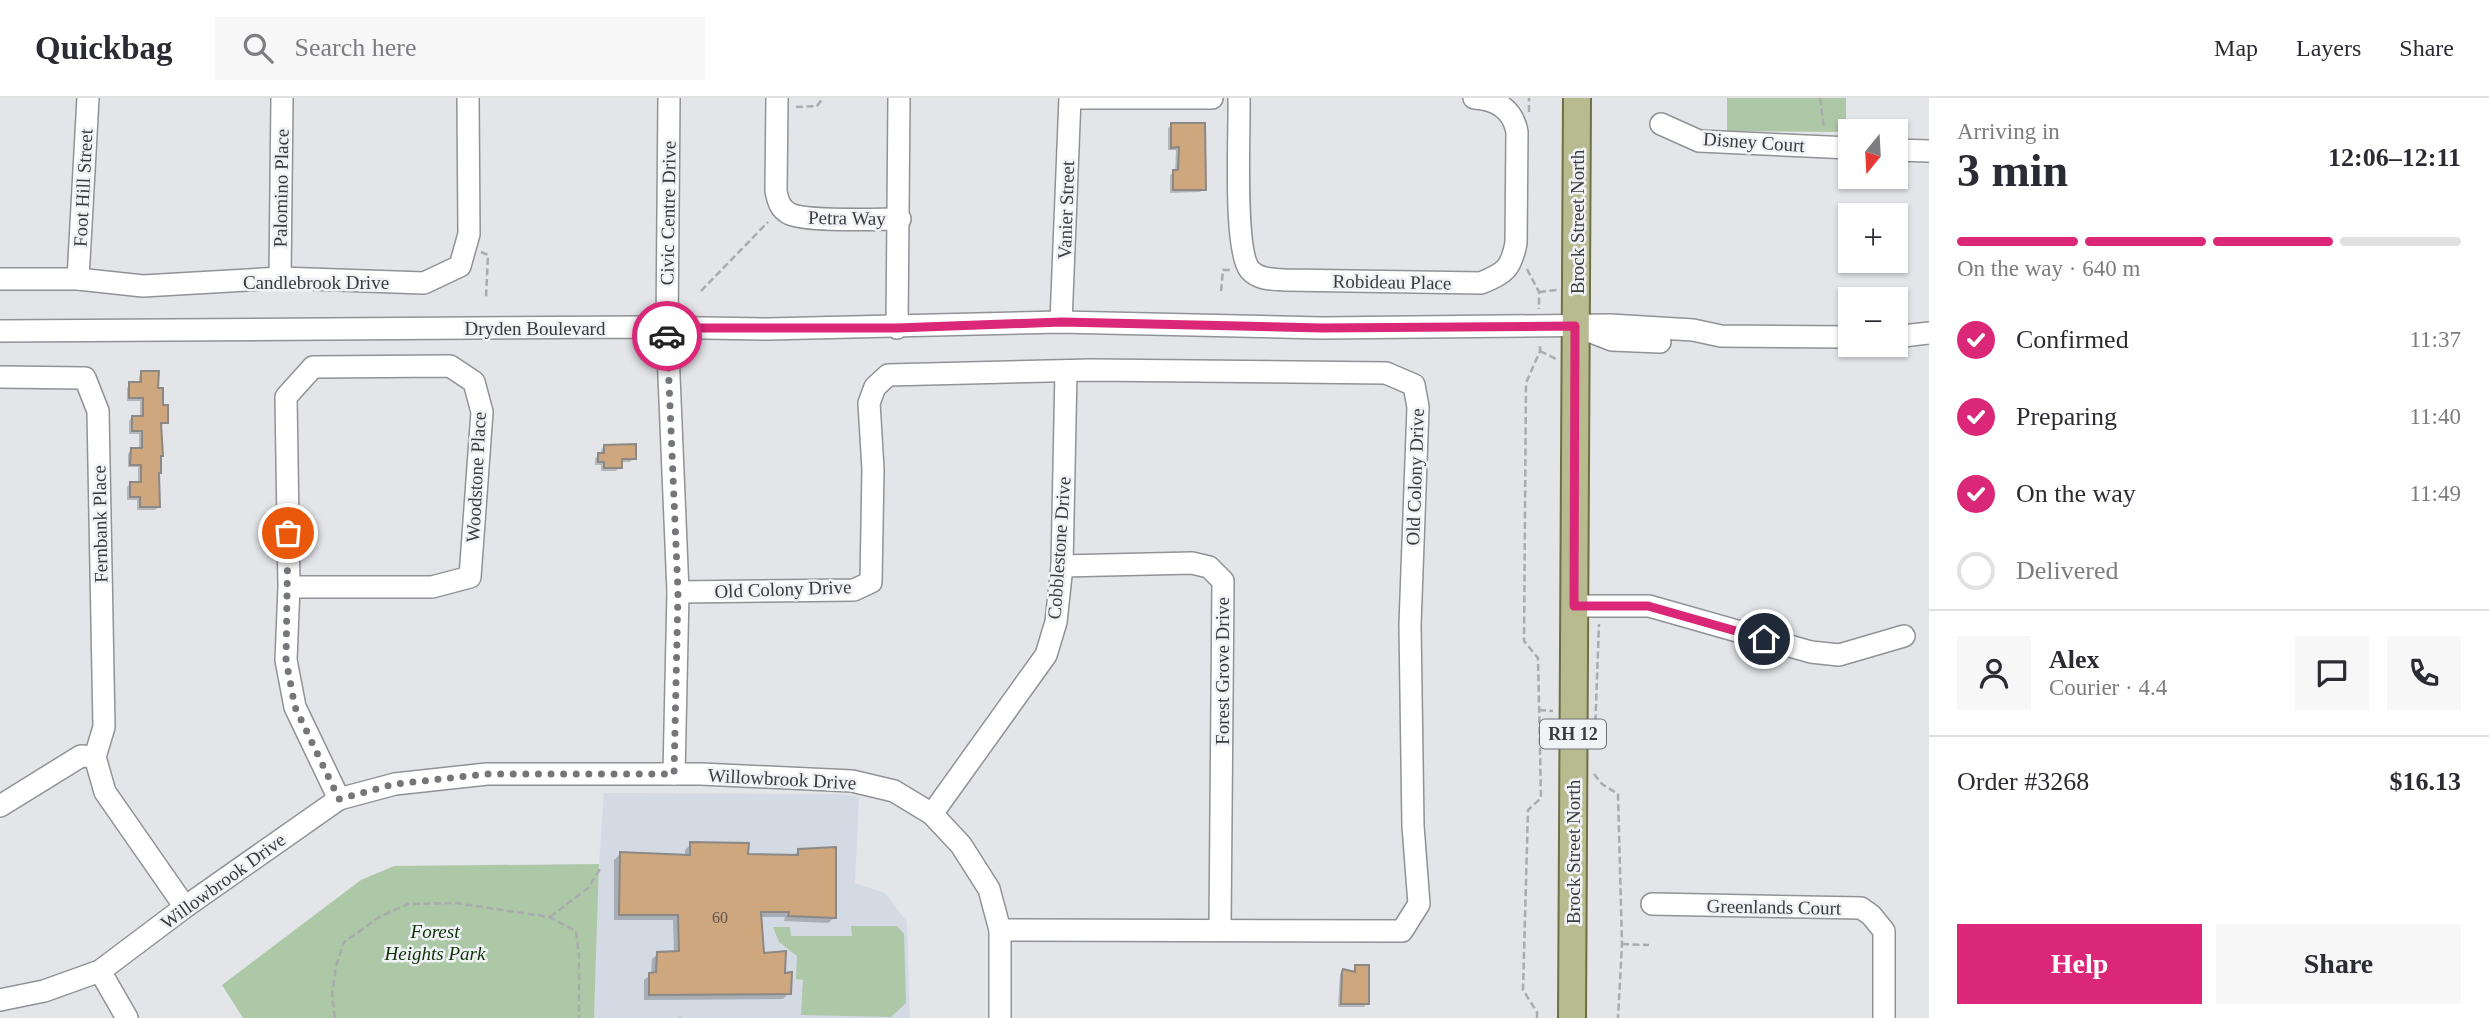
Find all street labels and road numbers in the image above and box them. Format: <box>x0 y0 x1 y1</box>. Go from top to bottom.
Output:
street label: Foot Hill Street <box>69 128 97 248</box>
street label: Palomino Place <box>269 128 293 248</box>
street label: Disney Court <box>1702 128 1806 156</box>
street label: Civic Centre Drive <box>656 141 680 285</box>
street label: Brock Street North <box>1567 149 1588 294</box>
street label: Vanier Street <box>1054 160 1078 260</box>
street label: Petra Way <box>808 207 887 229</box>
street label: Robideau Place <box>1332 270 1452 294</box>
street label: Candlebrook Drive <box>243 272 389 293</box>
street label: Dryden Boulevard <box>465 318 606 339</box>
street label: Old Colony Drive <box>1402 408 1428 546</box>
street label: Woodstone Place <box>462 411 490 543</box>
street label: Fernbank Place <box>88 465 112 583</box>
street label: Cobblestone Drive <box>1044 476 1074 620</box>
street label: Old Colony Drive <box>714 576 852 602</box>
street label: Forest Grove Drive <box>1212 597 1233 745</box>
road number: RH 12 <box>1540 720 1606 748</box>
street label: Willowbrook Drive <box>707 765 857 793</box>
street label: Brock Street North <box>1563 779 1584 924</box>
street label: Willowbrook Drive <box>157 829 289 933</box>
street label: Greenlands Court <box>1707 895 1842 919</box>

